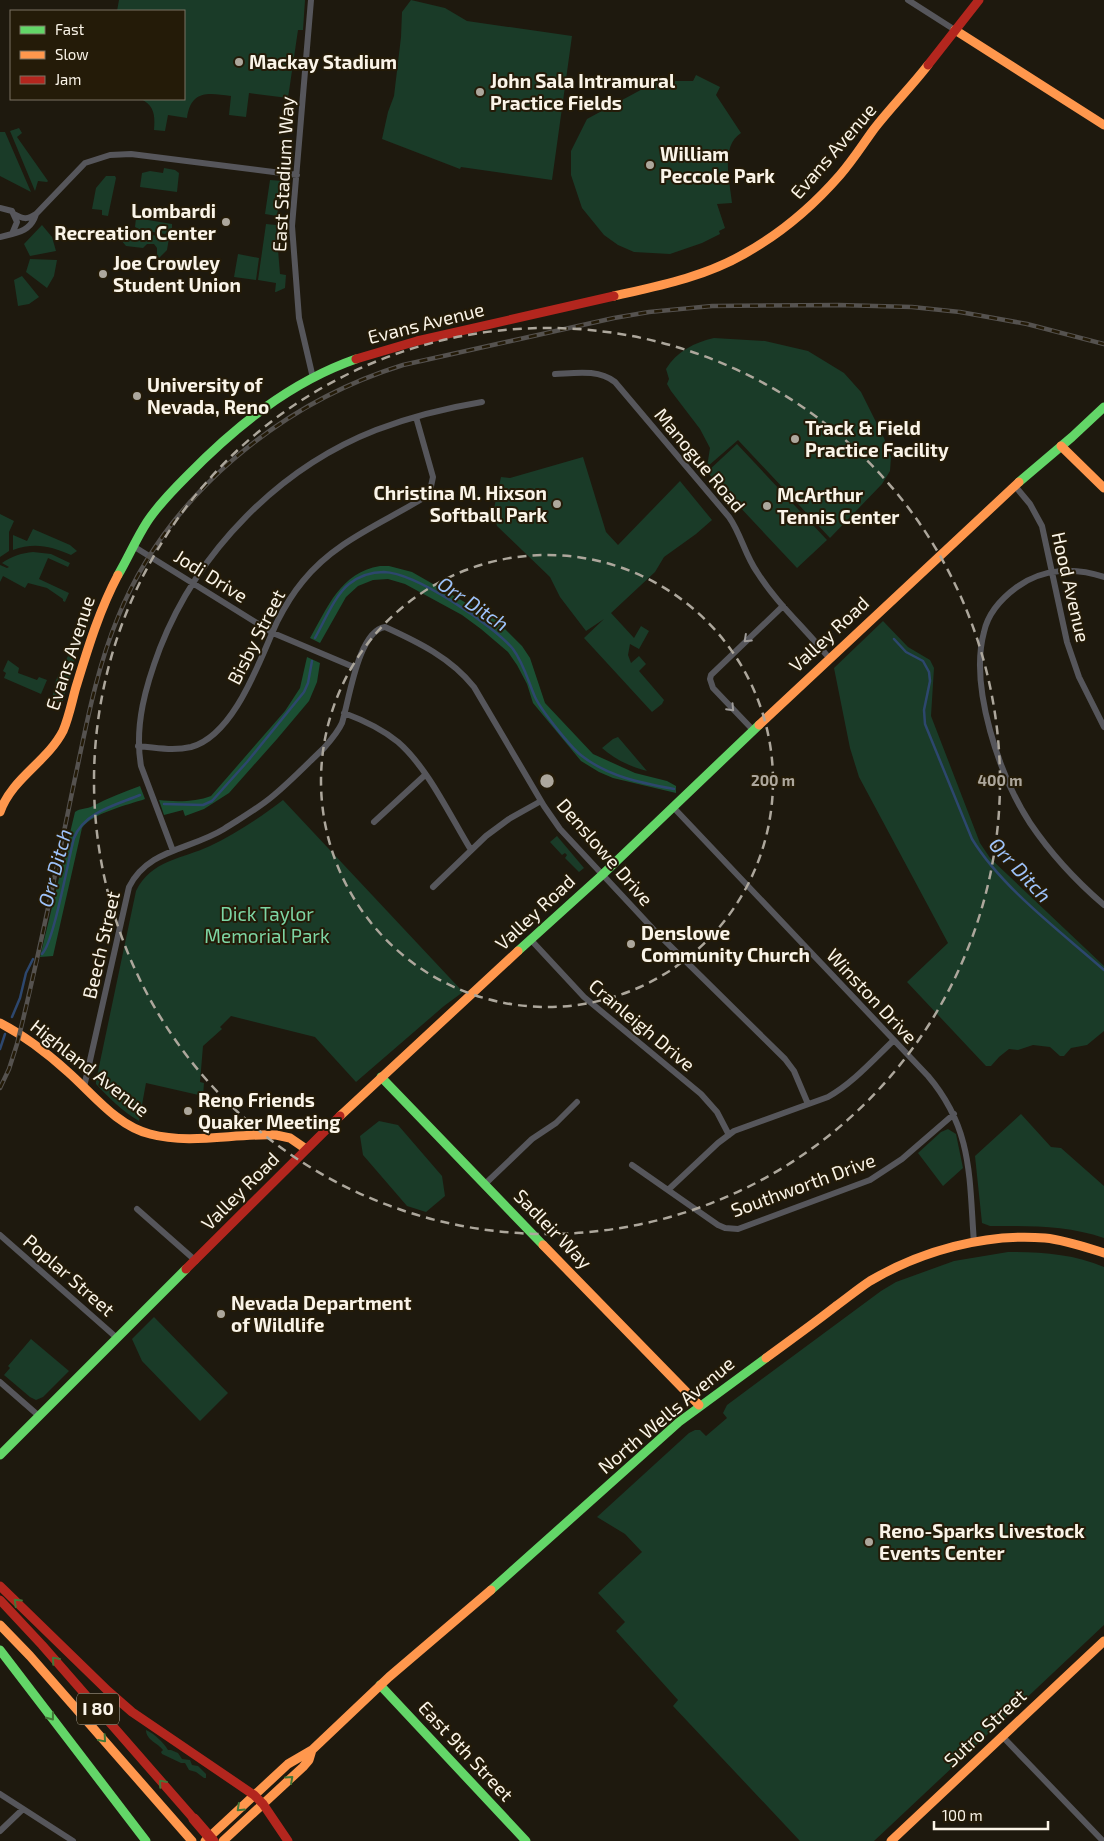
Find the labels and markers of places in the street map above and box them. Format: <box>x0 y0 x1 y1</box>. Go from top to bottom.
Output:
place label: Mackay Stadium <box>249 50 397 74</box>
marker: Mackay Stadium <box>233 56 245 68</box>
place label: John Sala Intramural Practice Fields <box>490 69 676 114</box>
marker: John Sala Intramural Practice Fields <box>474 86 486 98</box>
place label: William Peccole Park <box>660 142 775 187</box>
marker: William Peccole Park <box>644 159 656 171</box>
place label: Lombardi Recreation Center <box>54 199 216 244</box>
marker: Lombardi Recreation Center <box>220 216 232 228</box>
place label: Joe Crowley Student Union <box>113 251 241 296</box>
marker: Joe Crowley Student Union <box>97 268 109 280</box>
place label: University of Nevada, Reno <box>147 373 269 418</box>
marker: University of Nevada, Reno <box>131 390 143 402</box>
place label: Track & Field Practice Facility <box>805 416 949 462</box>
marker: Track & Field Practice Facility <box>789 433 801 445</box>
place label: Christina M. Hixson Softball Park <box>374 481 547 526</box>
place label: McArthur Tennis Center <box>777 483 899 528</box>
marker: Christina M. Hixson Softball Park <box>551 498 563 510</box>
marker: McArthur Tennis Center <box>761 500 773 512</box>
centre of rings <box>538 772 556 790</box>
place label: Denslowe Community Church <box>641 921 810 967</box>
marker: Denslowe Community Church <box>625 938 637 950</box>
place label: Reno Friends Quaker Meeting <box>198 1088 340 1134</box>
marker: Reno Friends Quaker Meeting <box>182 1105 194 1117</box>
place label: Nevada Department of Wildlife <box>231 1291 412 1336</box>
marker: Nevada Department of Wildlife <box>215 1308 227 1320</box>
place label: Reno-Sparks Livestock Events Center <box>879 1519 1085 1564</box>
marker: Reno-Sparks Livestock Events Center <box>863 1536 875 1548</box>

